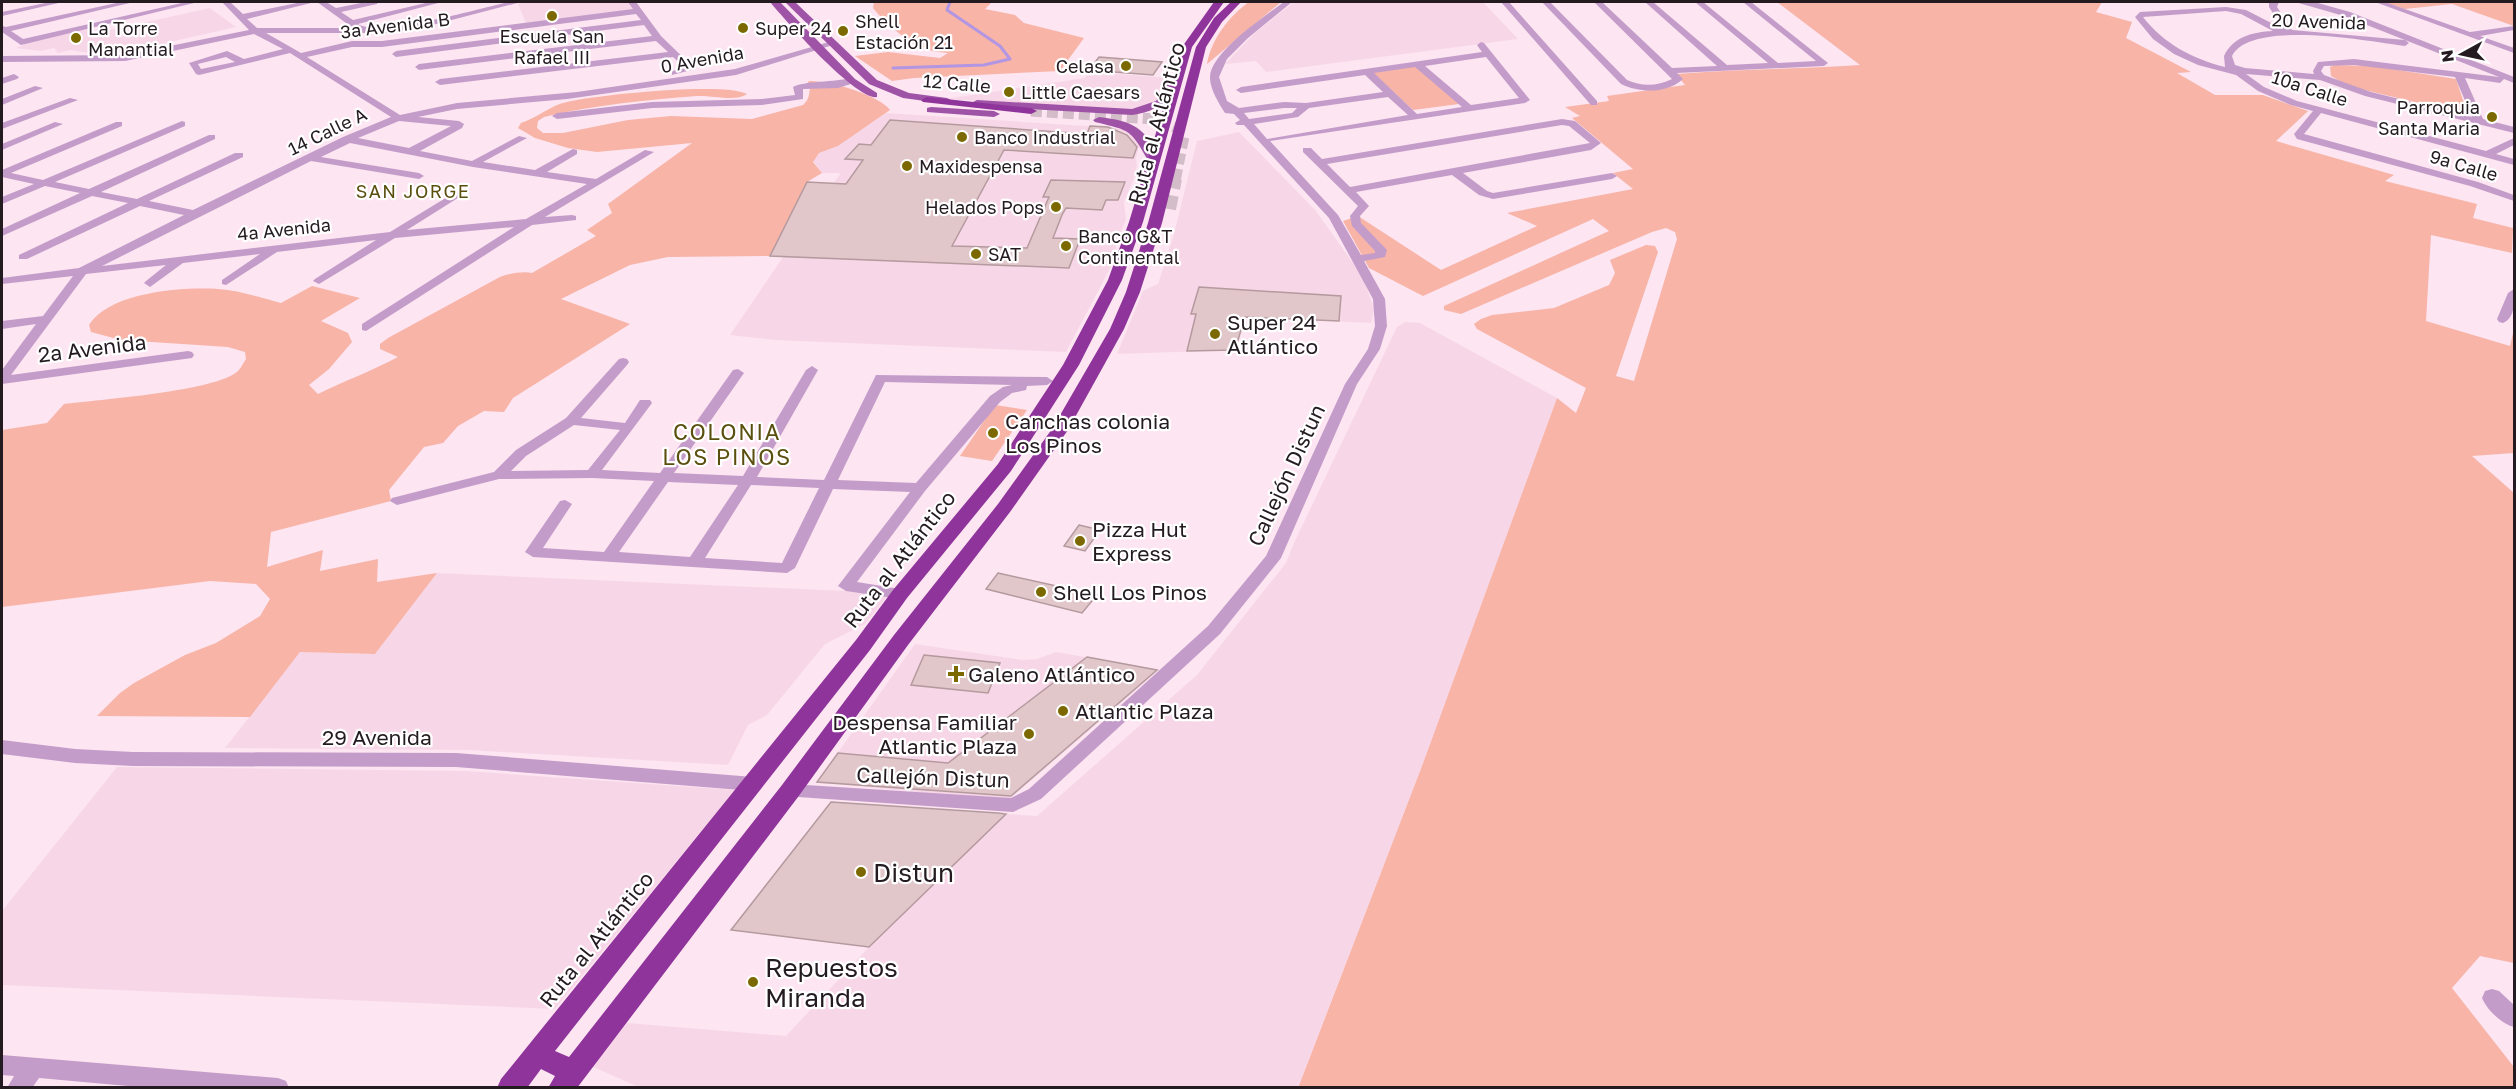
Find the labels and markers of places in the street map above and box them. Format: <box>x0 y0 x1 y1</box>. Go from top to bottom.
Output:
marker: Escuela San Rafael III <box>545 9 559 23</box>
place label: Shell Estación 21 <box>855 10 953 53</box>
place label: La Torre Manantial <box>88 17 174 60</box>
place label: Super 24 <box>755 17 832 39</box>
marker: Super 24 <box>736 21 750 35</box>
marker: Shell Estación 21 <box>836 24 850 38</box>
place label: Escuela San Rafael III <box>500 25 604 68</box>
marker: La Torre Manantial <box>69 31 83 45</box>
place label: Celasa <box>1056 55 1114 77</box>
marker: Celasa <box>1119 59 1133 73</box>
place label: Little Caesars <box>1021 81 1140 103</box>
marker: Little Caesars <box>1002 85 1016 99</box>
place label: Parroquia Santa Maria <box>2378 96 2480 139</box>
marker: Parroquia Santa Maria <box>2485 110 2499 124</box>
place label: Banco Industrial <box>974 126 1116 148</box>
marker: Banco Industrial <box>955 130 969 144</box>
place label: Maxidespensa <box>919 155 1043 177</box>
marker: Maxidespensa <box>900 159 914 173</box>
place label: Helados Pops <box>925 196 1044 218</box>
marker: Helados Pops <box>1049 200 1063 214</box>
place label: Banco G&T Continental <box>1078 225 1180 268</box>
marker: Banco G&T Continental <box>1059 239 1073 253</box>
place label: SAT <box>988 243 1021 265</box>
marker: SAT <box>969 247 983 261</box>
place label: Super 24 Atlántico <box>1227 309 1318 359</box>
marker: Super 24 Atlántico <box>1208 327 1222 341</box>
place label: Canchas colonia Los Pinos <box>1005 408 1170 458</box>
marker: Canchas colonia Los Pinos <box>986 426 1000 440</box>
place label: Pizza Hut Express <box>1092 516 1187 566</box>
marker: Pizza Hut Express <box>1073 534 1087 548</box>
place label: Shell Los Pinos <box>1053 579 1207 605</box>
marker: Shell Los Pinos <box>1034 585 1048 599</box>
place label: Galeno Atlántico <box>968 661 1135 687</box>
marker: Galeno Atlántico <box>949 667 963 681</box>
place label: Atlantic Plaza <box>1075 698 1214 724</box>
marker: Atlantic Plaza <box>1056 704 1070 718</box>
place label: Despensa Familiar Atlantic Plaza <box>832 709 1017 759</box>
marker: Despensa Familiar Atlantic Plaza <box>1022 727 1036 741</box>
place label: Distun <box>873 857 954 888</box>
marker: Distun <box>854 865 868 879</box>
place label: Repuestos Miranda <box>765 952 898 1013</box>
marker: Repuestos Miranda <box>746 975 760 989</box>

